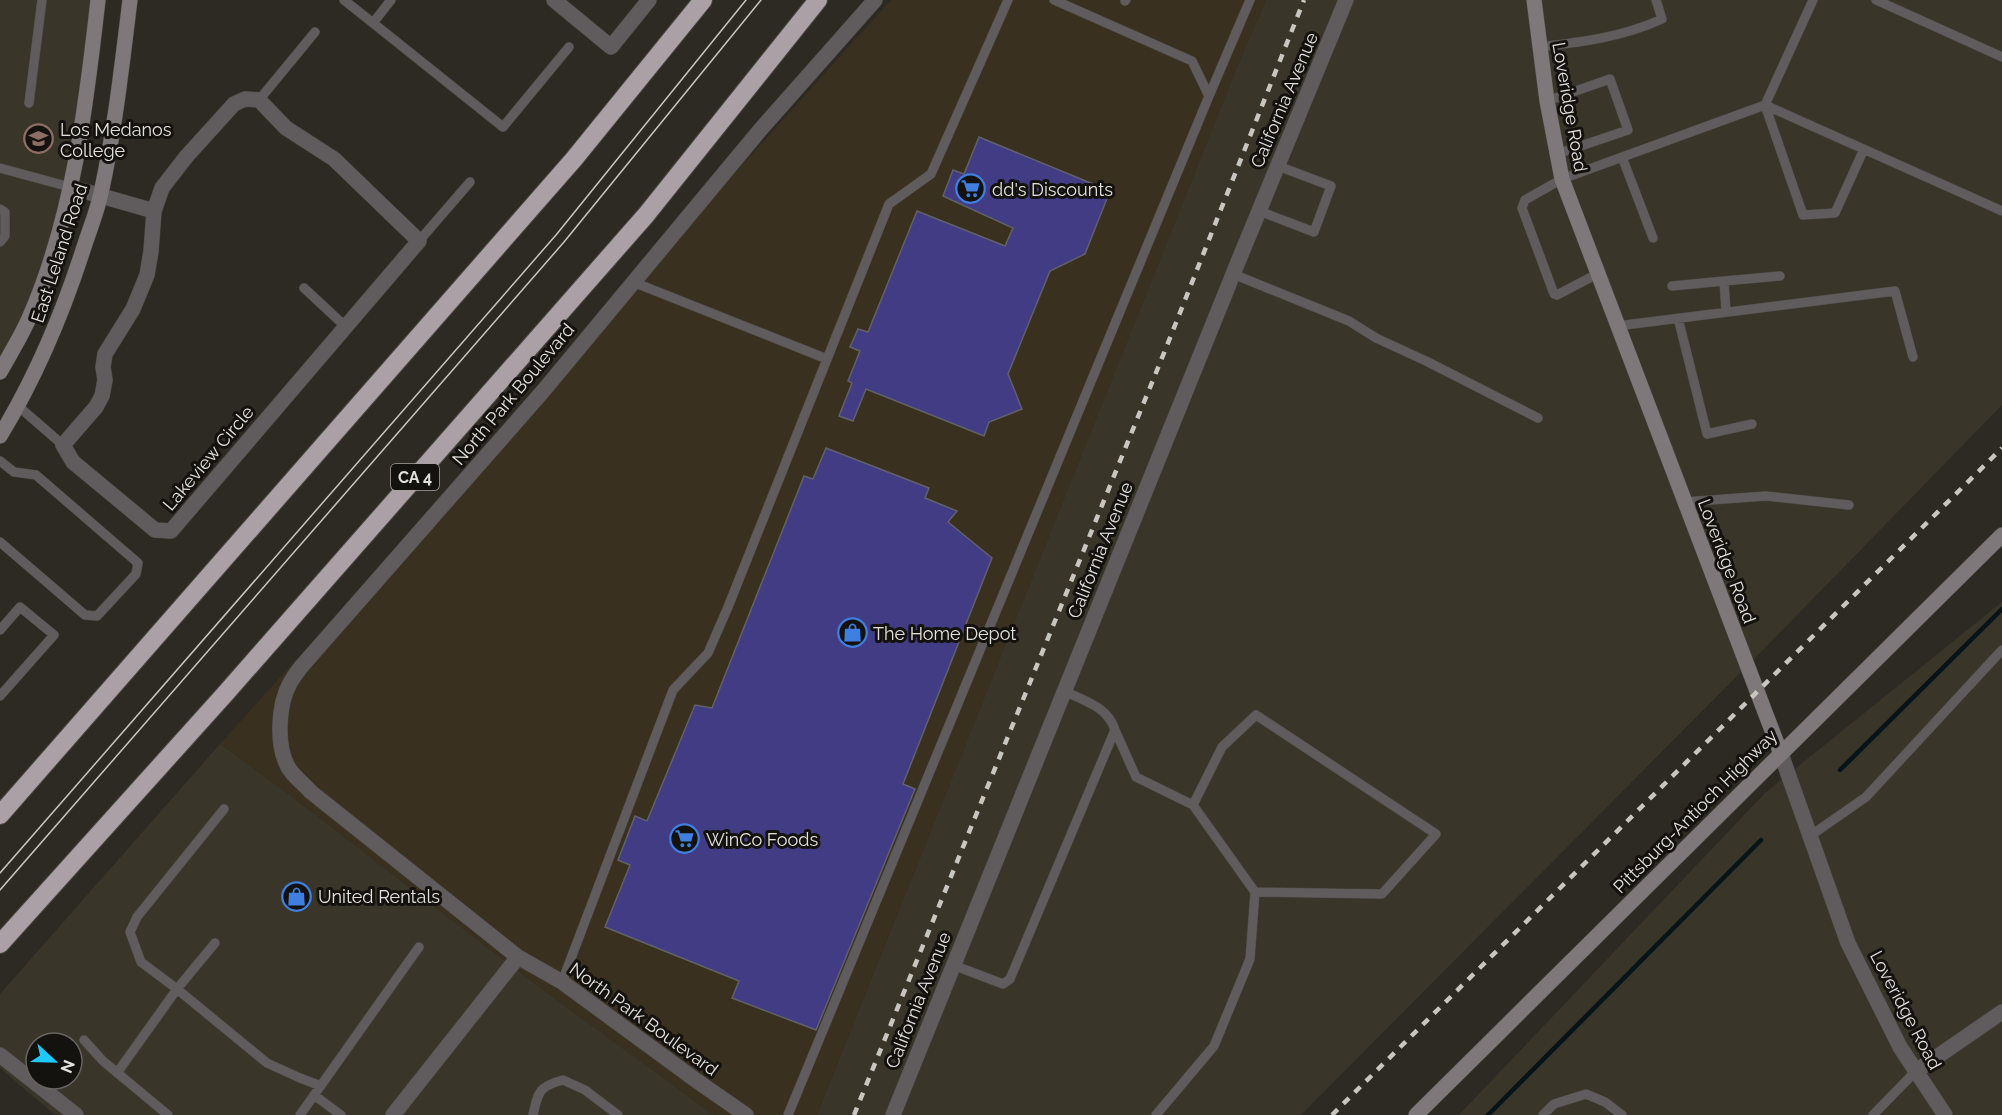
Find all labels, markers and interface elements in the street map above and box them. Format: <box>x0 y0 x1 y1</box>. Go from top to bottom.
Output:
street label: California Avenue <box>1246 29 1322 171</box>
street label: Loveridge Road <box>1548 40 1592 174</box>
place label: Los Medanos College <box>60 119 172 161</box>
school or university icon: Los Medanos College <box>23 123 55 155</box>
supermarket icon: dd's Discounts <box>955 173 987 205</box>
place label: dd's Discounts <box>992 179 1113 200</box>
street label: East Leland Road <box>27 181 91 325</box>
street label: North Park Boulevard <box>448 319 578 469</box>
street label: Lakeview Circle <box>158 401 258 514</box>
road number: CA 4 <box>391 464 439 490</box>
street label: California Avenue <box>1063 478 1137 621</box>
street label: Loveridge Road <box>1694 496 1760 626</box>
shop icon: The Home Depot <box>836 617 868 649</box>
place label: The Home Depot <box>873 623 1016 644</box>
street label: Pittsburg-Antioch Highway <box>1609 725 1781 897</box>
supermarket icon: WinCo Foods <box>669 823 701 855</box>
place label: WinCo Foods <box>706 829 818 850</box>
shop icon: United Rentals <box>281 880 313 912</box>
place label: United Rentals <box>318 886 440 907</box>
street label: California Avenue <box>881 928 955 1071</box>
street label: Loveridge Road <box>1866 947 1946 1073</box>
street label: North Park Boulevard <box>566 958 722 1080</box>
north arrow <box>24 1031 84 1091</box>
text: N <box>56 1057 79 1076</box>

